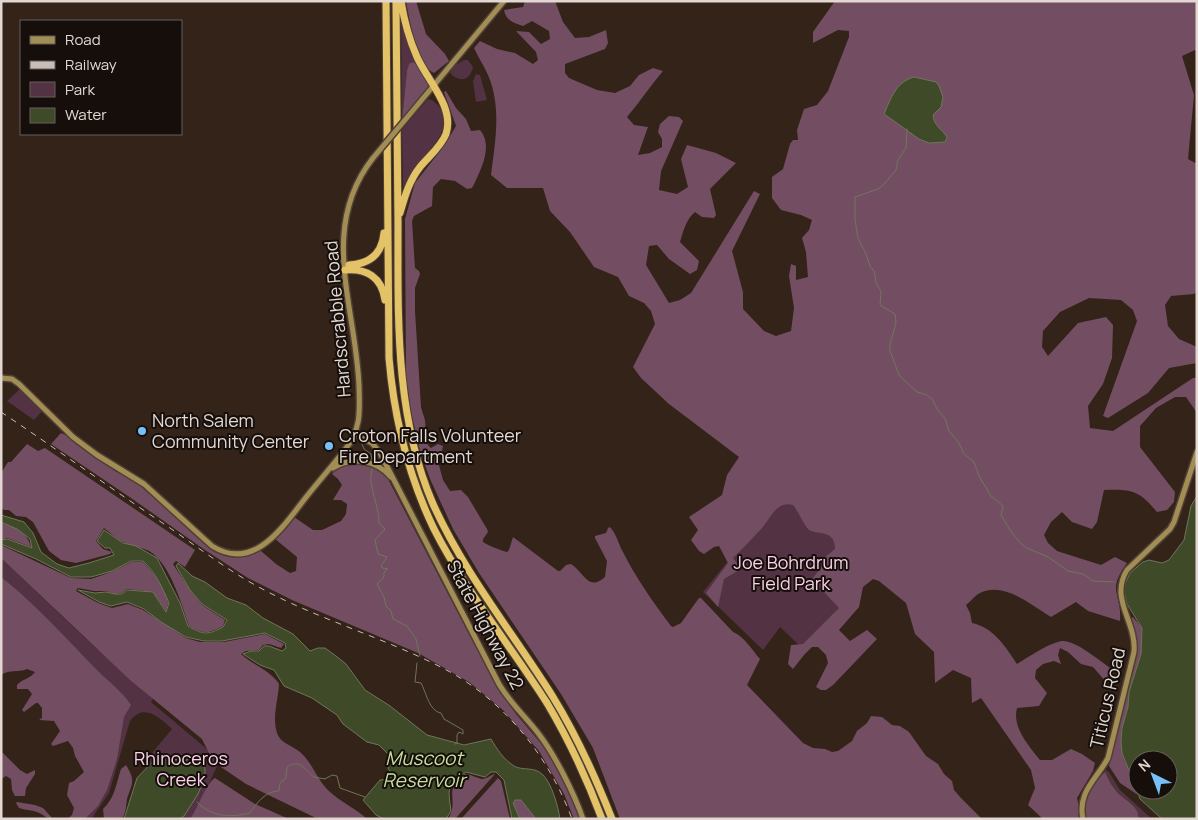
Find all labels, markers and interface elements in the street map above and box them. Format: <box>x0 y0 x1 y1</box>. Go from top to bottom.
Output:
legend <box>20 20 182 135</box>
text: Road <box>65 29 101 50</box>
text: Railway <box>65 54 117 75</box>
text: Park <box>65 79 95 100</box>
text: Water <box>65 104 107 125</box>
street label: Hardscrabble Road <box>318 240 356 398</box>
place label: North Salem Community Center <box>152 408 310 453</box>
place label: Croton Falls Volunteer Fire Department <box>339 423 522 468</box>
marker: North Salem Community Center <box>136 425 148 437</box>
marker: Croton Falls Volunteer Fire Department <box>323 440 335 452</box>
park label: Joe Bohrdrum Field Park <box>734 550 848 595</box>
street label: State Highway 22 <box>442 556 530 694</box>
street label: Titicus Road <box>1084 645 1130 751</box>
water label: Muscoot Reservoir <box>383 745 468 793</box>
park label: Rhinoceros Creek <box>134 746 228 791</box>
north arrow <box>1128 750 1178 800</box>
text: N <box>1134 755 1154 775</box>

